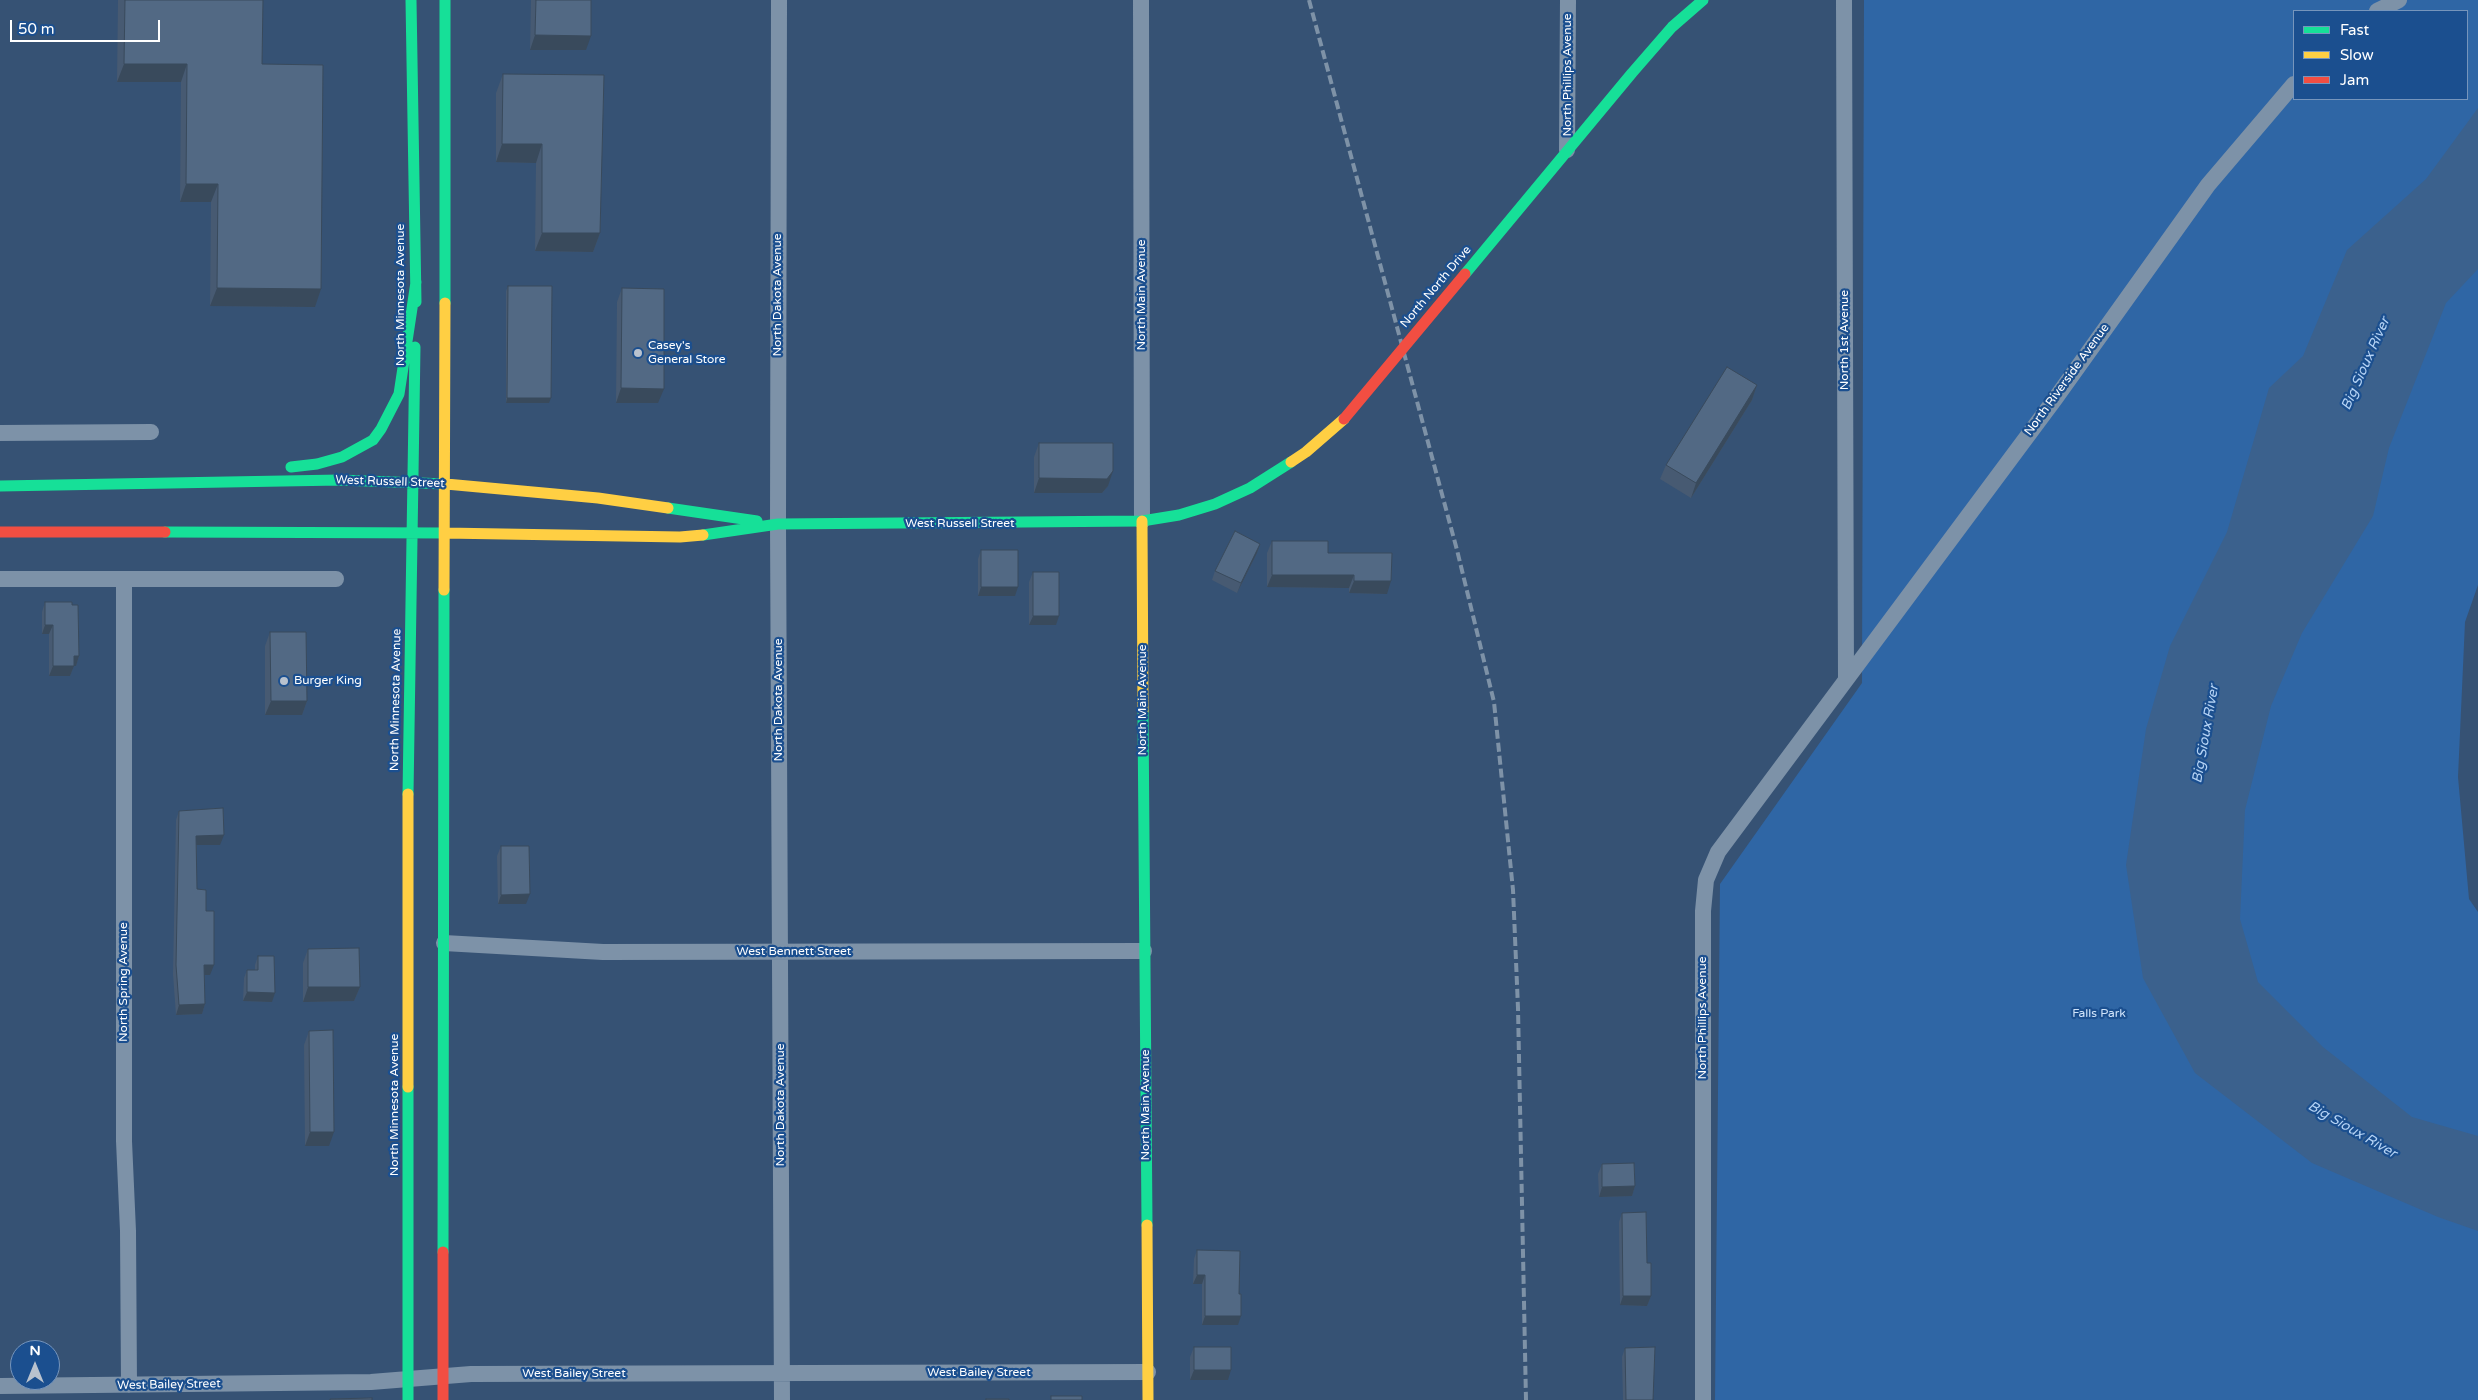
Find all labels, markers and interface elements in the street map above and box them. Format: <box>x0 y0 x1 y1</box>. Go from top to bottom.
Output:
scale bar <box>12 10 162 42</box>
legend <box>2293 10 2468 100</box>
street label: North Phillips Avenue <box>1561 13 1575 137</box>
text: 50 m <box>18 20 55 38</box>
text: Fast <box>2340 21 2369 39</box>
text: Slow <box>2340 46 2374 64</box>
text: Jam <box>2340 71 2369 89</box>
street label: North Minnesota Avenue <box>394 224 408 366</box>
street label: North Dakota Avenue <box>771 233 785 357</box>
street label: North Main Avenue <box>1135 239 1149 351</box>
street label: North North Drive <box>1398 243 1474 331</box>
street label: North 1st Avenue <box>1838 290 1852 390</box>
water label: Big Sioux River <box>2338 315 2394 413</box>
street label: North Riverside Avenue <box>2022 321 2112 439</box>
place label: Casey's General Store <box>648 339 726 367</box>
marker: Casey's General Store <box>632 347 644 359</box>
street label: West Russell Street <box>335 473 445 491</box>
street label: West Russell Street <box>905 517 1015 531</box>
street label: North Minnesota Avenue <box>388 629 404 771</box>
street label: North Dakota Avenue <box>772 638 786 762</box>
street label: North Main Avenue <box>1136 644 1150 756</box>
place label: Burger King <box>294 674 362 688</box>
marker: Burger King <box>278 675 290 687</box>
water label: Big Sioux River <box>2189 683 2223 785</box>
street label: North Spring Avenue <box>117 922 131 1042</box>
street label: West Bennett Street <box>737 945 851 959</box>
street label: North Phillips Avenue <box>1696 956 1710 1080</box>
park label: Falls Park <box>2072 1007 2126 1021</box>
street label: North Minnesota Avenue <box>388 1034 402 1176</box>
street label: North Dakota Avenue <box>774 1043 788 1167</box>
street label: North Main Avenue <box>1139 1049 1153 1161</box>
water label: Big Sioux River <box>2305 1098 2399 1162</box>
north arrow <box>10 1340 60 1390</box>
text: N <box>29 1342 41 1359</box>
street label: West Bailey Street <box>927 1366 1031 1380</box>
street label: West Bailey Street <box>522 1367 626 1381</box>
street label: West Bailey Street <box>117 1377 221 1393</box>

